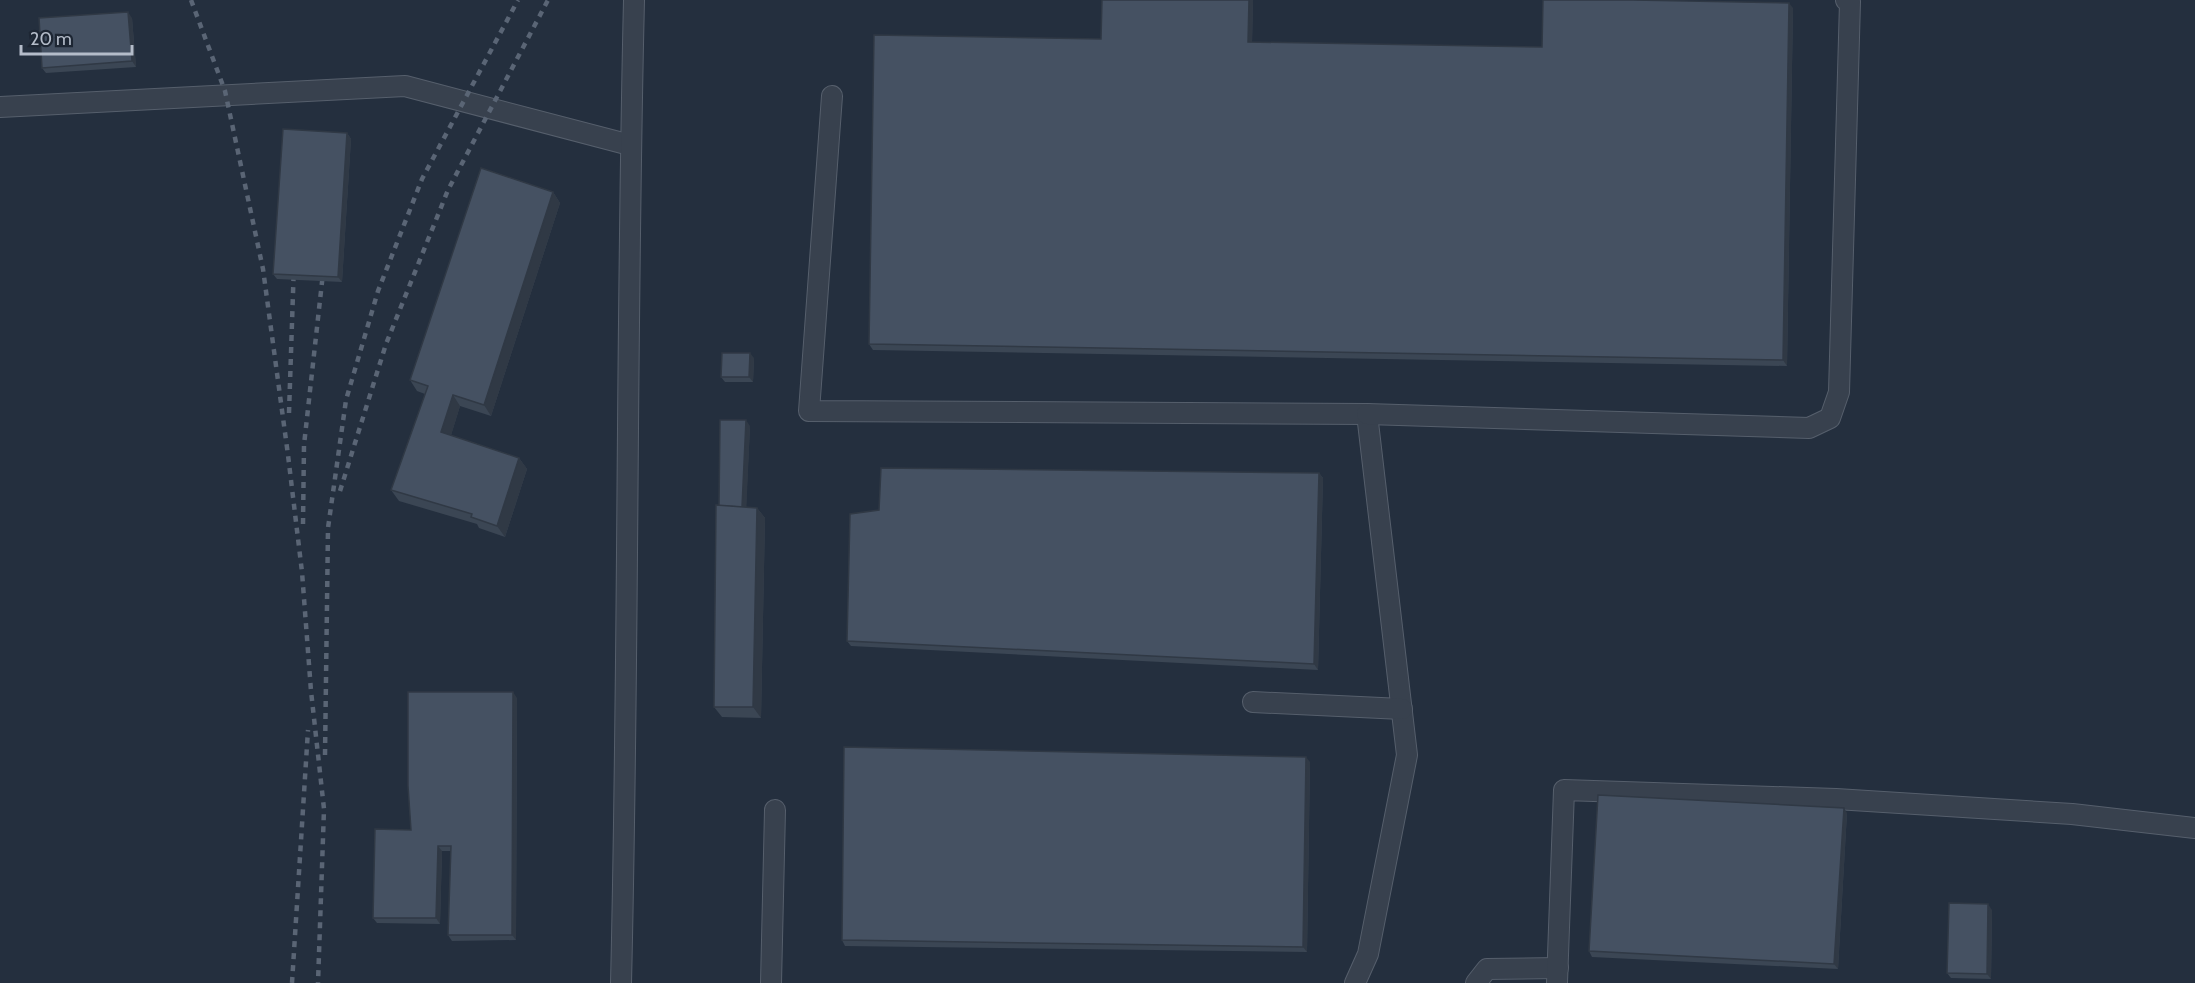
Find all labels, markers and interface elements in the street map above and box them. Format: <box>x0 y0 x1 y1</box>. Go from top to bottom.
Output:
scale bar <box>21 18 132 56</box>
text: 20 m <box>30 28 72 50</box>

